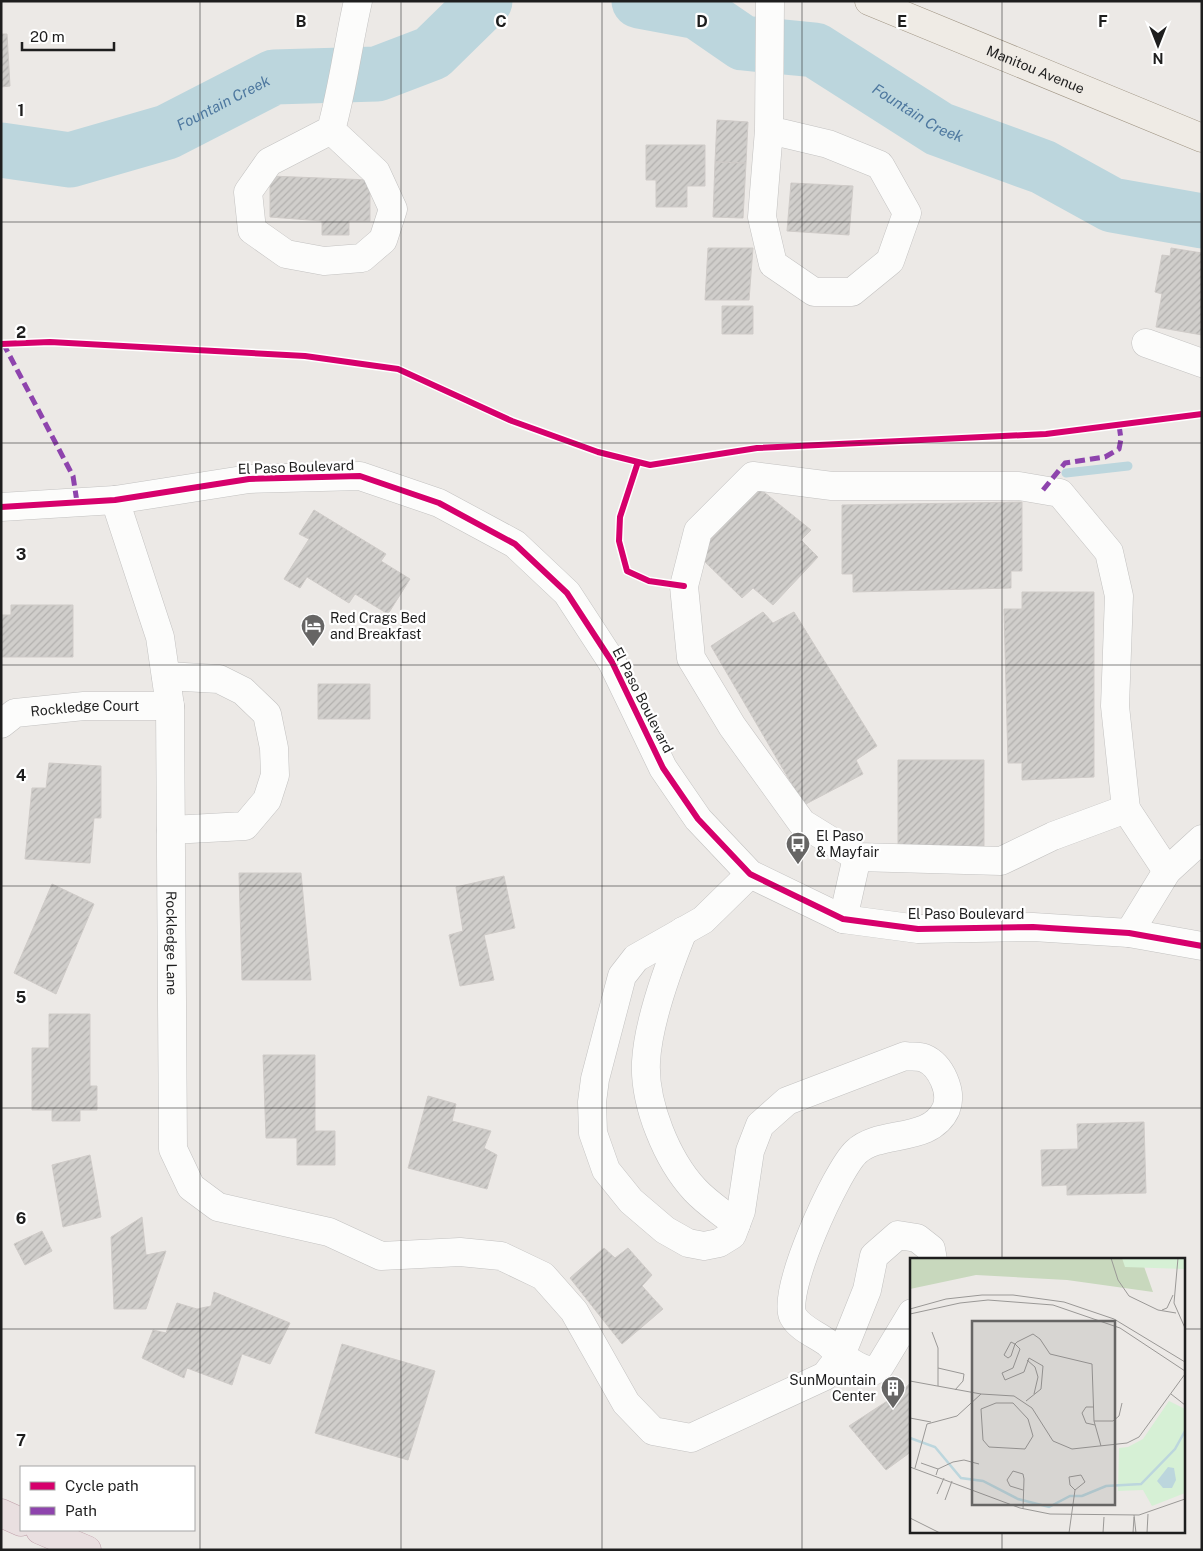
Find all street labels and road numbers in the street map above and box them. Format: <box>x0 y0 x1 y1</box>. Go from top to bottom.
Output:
street label: Manitou Avenue <box>984 42 1087 97</box>
street label: El Paso Boulevard <box>238 457 354 477</box>
street label: El Paso Boulevard <box>609 644 677 756</box>
street label: Rockledge Court <box>30 698 139 719</box>
street label: Rockledge Lane <box>163 891 180 995</box>
street label: El Paso Boulevard <box>908 906 1024 922</box>

